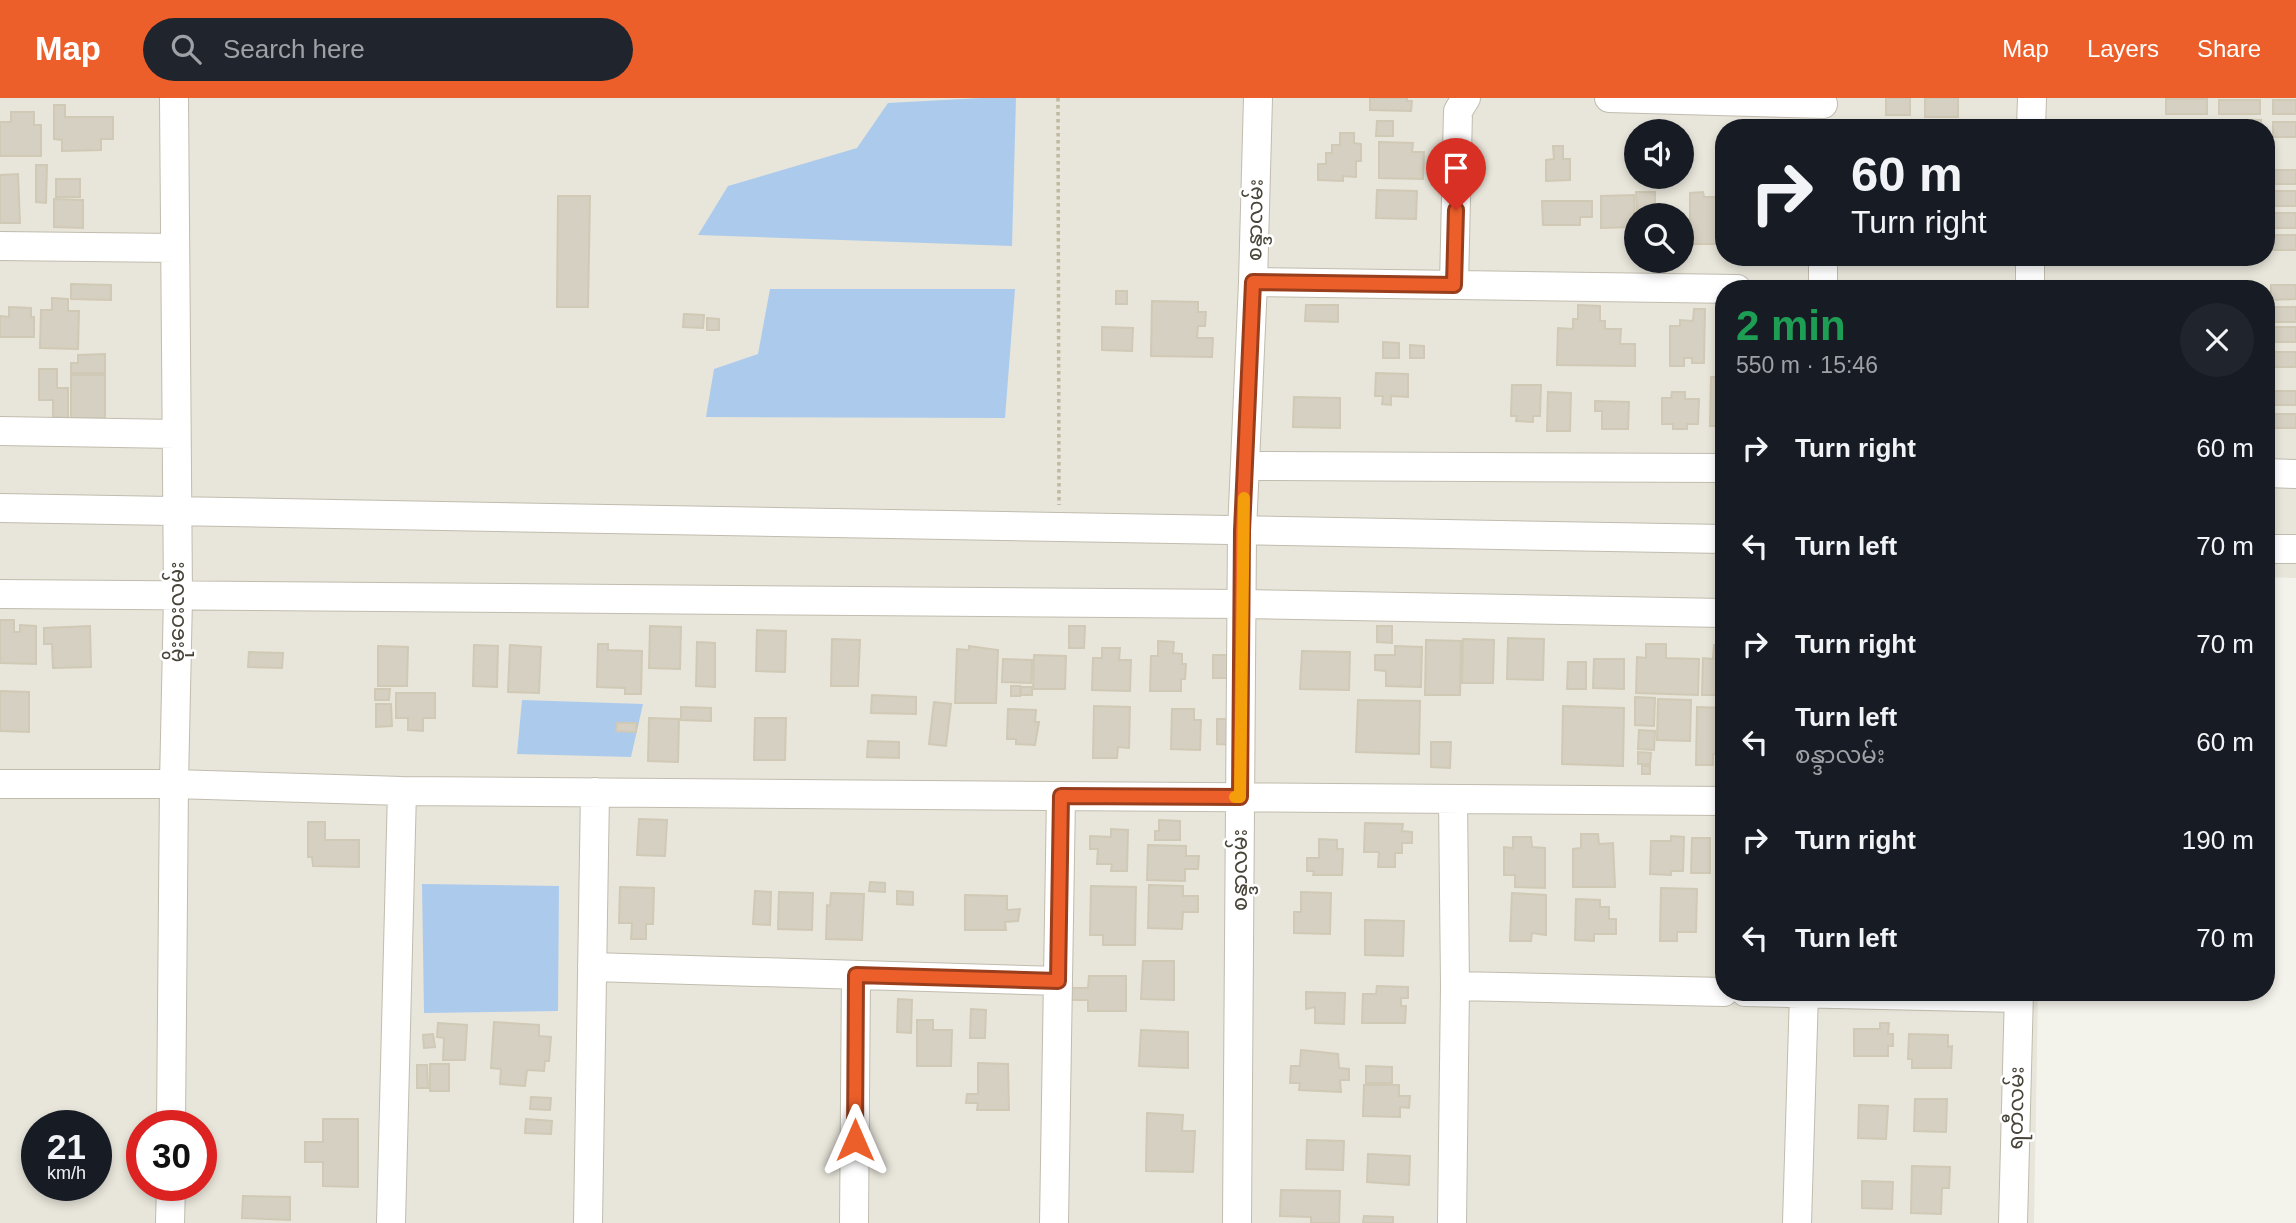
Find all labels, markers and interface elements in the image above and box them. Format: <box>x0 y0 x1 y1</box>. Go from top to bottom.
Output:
search box <box>143 18 633 81</box>
text: Map <box>35 30 101 67</box>
icon: search <box>167 30 205 68</box>
text: Search here <box>223 34 365 64</box>
text: Map <box>2002 35 2049 62</box>
text: Layers <box>2087 35 2159 62</box>
text: Share <box>2197 35 2261 62</box>
map controls <box>1624 119 1694 273</box>
button: sound <box>1624 119 1694 189</box>
pin <box>1426 138 1486 210</box>
icon: right <box>1736 147 1827 238</box>
text: 60 m <box>1851 147 1963 201</box>
icon: arrive <box>1437 149 1475 187</box>
street label: စန္ဒာလမ်း <box>1238 179 1273 261</box>
button: search <box>1624 203 1694 273</box>
text: Turn right <box>1851 204 1987 240</box>
text: 2 min <box>1736 302 1846 349</box>
button: close <box>2180 303 2254 377</box>
text: 550 m · 15:46 <box>1736 352 1878 378</box>
icon: right <box>1736 429 1774 467</box>
text: Turn right <box>1795 433 1916 463</box>
text: 60 m <box>2196 433 2254 463</box>
icon: left <box>1736 527 1774 565</box>
text: Turn left <box>1795 531 1897 561</box>
text: 70 m <box>2196 531 2254 561</box>
street label: မိုးဝေးလမ်း <box>161 562 194 662</box>
icon: right <box>1736 625 1774 663</box>
text: Turn right <box>1795 629 1916 659</box>
text: 70 m <box>2196 629 2254 659</box>
text: Turn left <box>1795 702 1897 732</box>
icon: left <box>1736 723 1774 761</box>
text: 60 m <box>2196 727 2254 757</box>
text: စန္ဒာလမ်း <box>1795 742 1885 768</box>
icon: right <box>1736 821 1774 859</box>
text: Turn right <box>1795 825 1916 855</box>
text: 190 m <box>2182 825 2254 855</box>
street label: စန္ဒာလမ်း <box>1224 829 1258 911</box>
icon: left <box>1736 919 1774 957</box>
text: Turn left <box>1795 923 1897 953</box>
text: 70 m <box>2196 923 2254 953</box>
street label: ရတီလမ်း <box>1999 1066 2034 1150</box>
position arrow <box>818 1103 892 1177</box>
speed limit sign: 30 <box>126 1110 217 1201</box>
text: 21 <box>47 1127 86 1166</box>
text: km/h <box>47 1163 86 1183</box>

